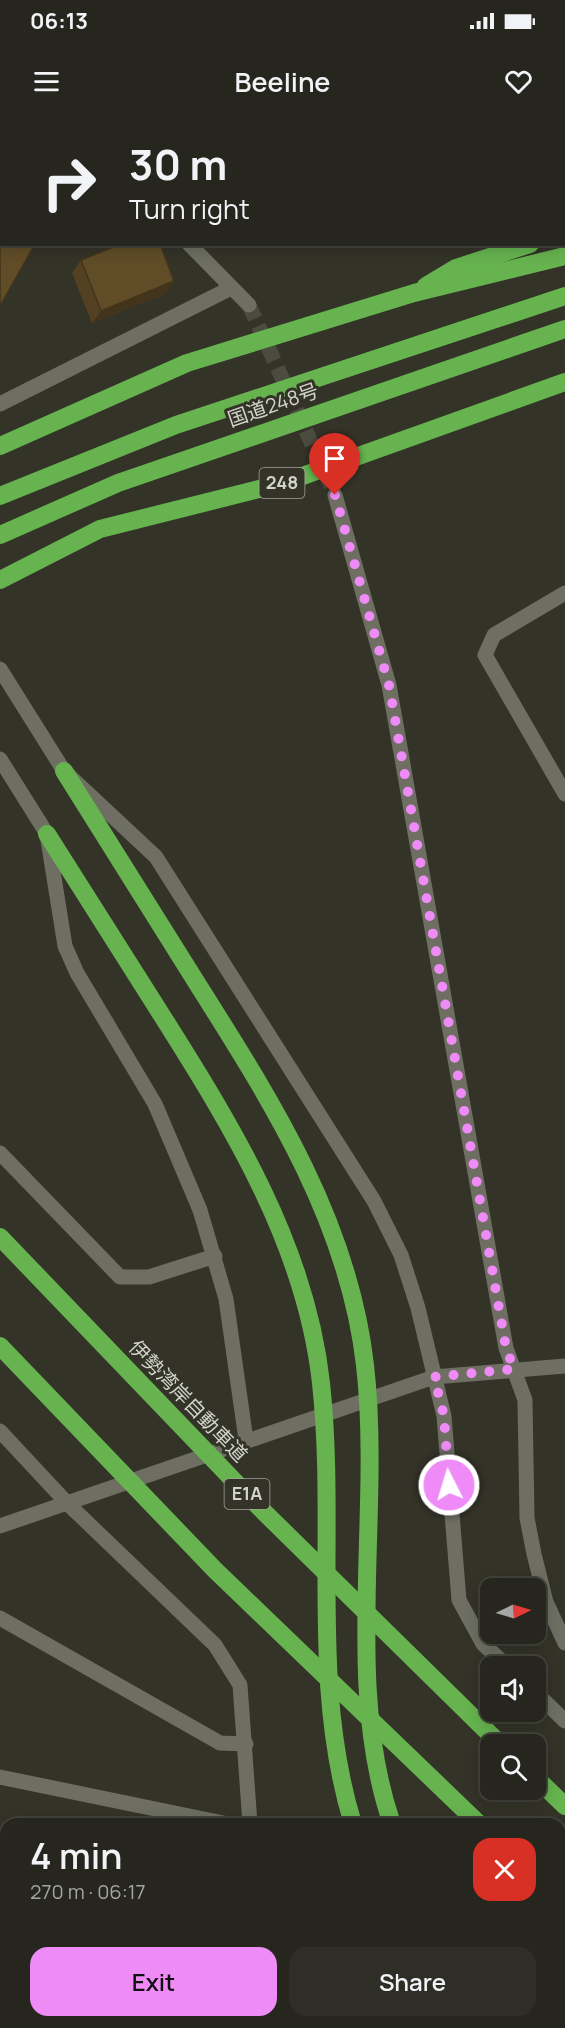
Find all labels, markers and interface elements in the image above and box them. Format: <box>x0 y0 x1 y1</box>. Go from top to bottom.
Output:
text: 06:13 <box>30 6 88 36</box>
text: Beeline <box>235 63 330 100</box>
icon: menu <box>30 65 63 98</box>
icon: heart <box>502 65 535 98</box>
text: 30 m <box>129 135 227 193</box>
icon: right <box>30 144 108 222</box>
text: Turn right <box>129 190 250 227</box>
street label: 国道248号 <box>224 376 322 433</box>
pin <box>309 433 360 495</box>
icon: arrive <box>318 442 351 475</box>
road number: 248 <box>260 468 304 498</box>
street label: 伊勢湾岸自動車道 <box>123 1334 254 1468</box>
position arrow <box>417 1453 481 1517</box>
road number: E1A <box>224 1479 270 1509</box>
north arrow <box>480 1578 546 1644</box>
map controls <box>480 1578 546 1800</box>
button: sound <box>480 1656 546 1722</box>
button: search <box>480 1734 546 1800</box>
text: 4 min <box>30 1831 122 1880</box>
button: close <box>473 1838 536 1901</box>
text: 270 m · 06:17 <box>30 1878 146 1905</box>
button: Exit <box>30 1947 277 2016</box>
button: Share <box>289 1947 536 2016</box>

